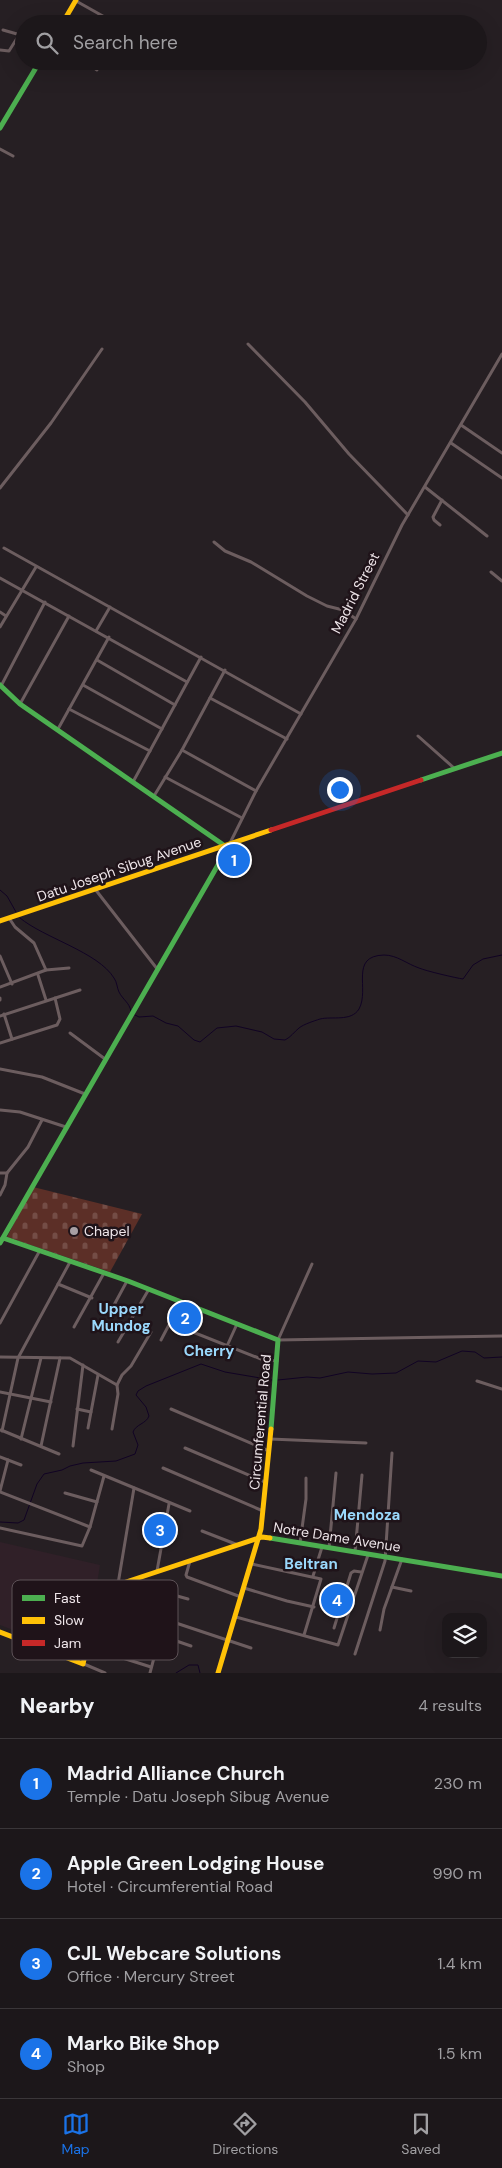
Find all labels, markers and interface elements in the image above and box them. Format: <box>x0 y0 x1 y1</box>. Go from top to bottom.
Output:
search box <box>15 15 487 70</box>
icon: search <box>33 29 61 57</box>
text: Search here <box>73 30 178 55</box>
street label: Madrid Street <box>327 549 383 637</box>
your location <box>327 777 353 803</box>
street label: Datu Joseph Sibug Avenue <box>35 832 204 906</box>
pin: 1 <box>218 841 250 879</box>
place label: Chapel <box>84 1222 130 1240</box>
marker: Chapel <box>68 1225 80 1237</box>
district label: Upper Mundog <box>91 1299 151 1336</box>
pin: 2 <box>169 1299 201 1337</box>
district label: Cherry <box>184 1341 234 1361</box>
street label: Circumferential Road <box>245 1353 275 1491</box>
district label: Mendoza <box>334 1505 400 1525</box>
pin: 3 <box>144 1511 176 1549</box>
street label: Notre Dame Avenue <box>272 1518 402 1556</box>
district label: Beltran <box>284 1554 338 1574</box>
legend <box>12 1580 178 1660</box>
pin: 4 <box>321 1581 353 1619</box>
text: Fast <box>54 1589 81 1607</box>
text: Slow <box>54 1611 84 1629</box>
map controls <box>442 1613 487 1658</box>
button: layers <box>442 1613 487 1658</box>
text: Jam <box>54 1634 81 1652</box>
text: Nearby <box>20 1692 94 1720</box>
text: 4 results <box>418 1695 482 1716</box>
text: Madrid Alliance Church <box>67 1761 285 1786</box>
text: 1 <box>33 1773 39 1794</box>
text: 230 m <box>434 1773 482 1794</box>
text: Temple · Datu Joseph Sibug Avenue <box>67 1786 329 1807</box>
text: Apple Green Lodging House <box>67 1851 324 1876</box>
text: 2 <box>31 1863 41 1884</box>
text: 990 m <box>432 1863 482 1884</box>
text: Hotel · Circumferential Road <box>67 1876 273 1897</box>
text: CJL Webcare Solutions <box>67 1941 281 1966</box>
text: 3 <box>31 1953 41 1974</box>
text: 1.4 km <box>438 1953 482 1974</box>
text: Office · Mercury Street <box>67 1966 235 1987</box>
text: Marko Bike Shop <box>67 2031 220 2056</box>
text: 4 <box>31 2043 41 2064</box>
text: 1.5 km <box>438 2043 482 2064</box>
text: Shop <box>67 2056 105 2077</box>
tab: Map <box>61 2110 90 2158</box>
tab: Directions <box>213 2110 278 2158</box>
tab: Saved <box>401 2110 441 2158</box>

